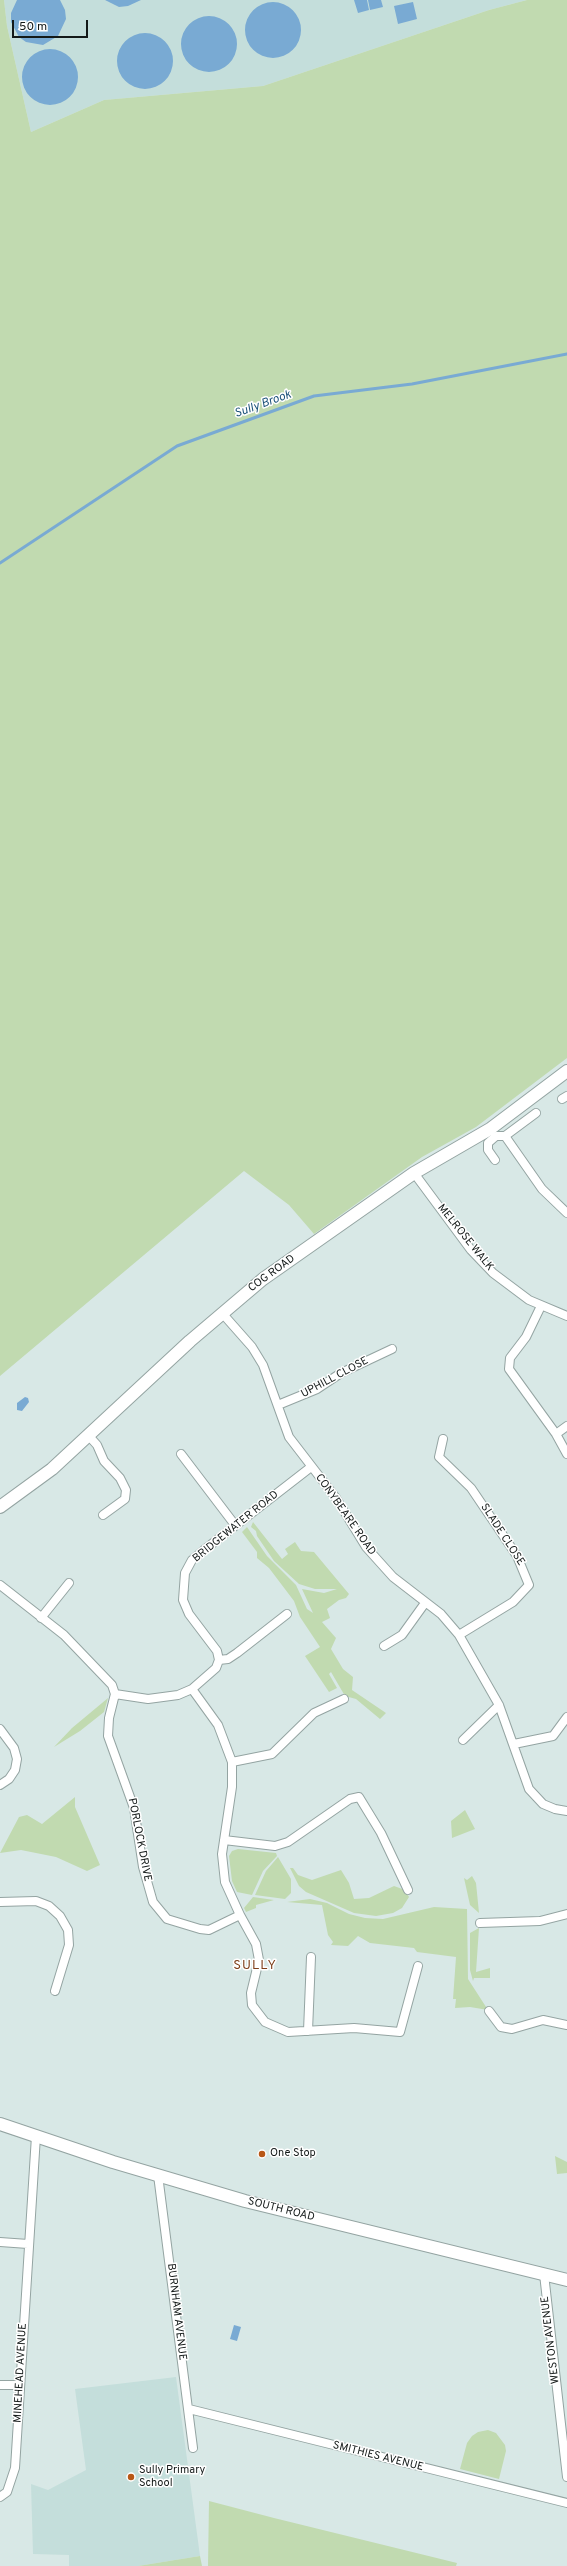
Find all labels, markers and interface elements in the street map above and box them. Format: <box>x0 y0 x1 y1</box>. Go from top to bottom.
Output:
scale bar <box>14 12 90 38</box>
text: 50 m <box>19 19 47 35</box>
water label: Sully Brook <box>233 388 293 422</box>
street label: MELROSE WALK <box>434 1202 496 1274</box>
street label: COG ROAD <box>246 1253 298 1295</box>
street label: UPHILL CLOSE <box>299 1355 371 1401</box>
street label: CONYBEARE ROAD <box>312 1472 378 1558</box>
street label: BRIDGEWATER ROAD <box>190 1488 282 1566</box>
street label: SLADE CLOSE <box>477 1502 527 1568</box>
street label: PORLOCK DRIVE <box>124 1797 154 1883</box>
district label: SULLY <box>233 1958 277 1974</box>
place label: One Stop <box>270 2147 316 2161</box>
marker: One Stop <box>257 2149 267 2159</box>
street label: SOUTH ROAD <box>246 2195 316 2225</box>
street label: BURNHAM AVENUE <box>163 2263 189 2361</box>
street label: WESTON AVENUE <box>539 2295 563 2385</box>
street label: MINEHEAD AVENUE <box>12 2323 30 2423</box>
street label: SMITHIES AVENUE <box>331 2439 425 2475</box>
place label: Sully Primary School <box>139 2464 205 2490</box>
marker: Sully Primary School <box>126 2472 136 2482</box>

